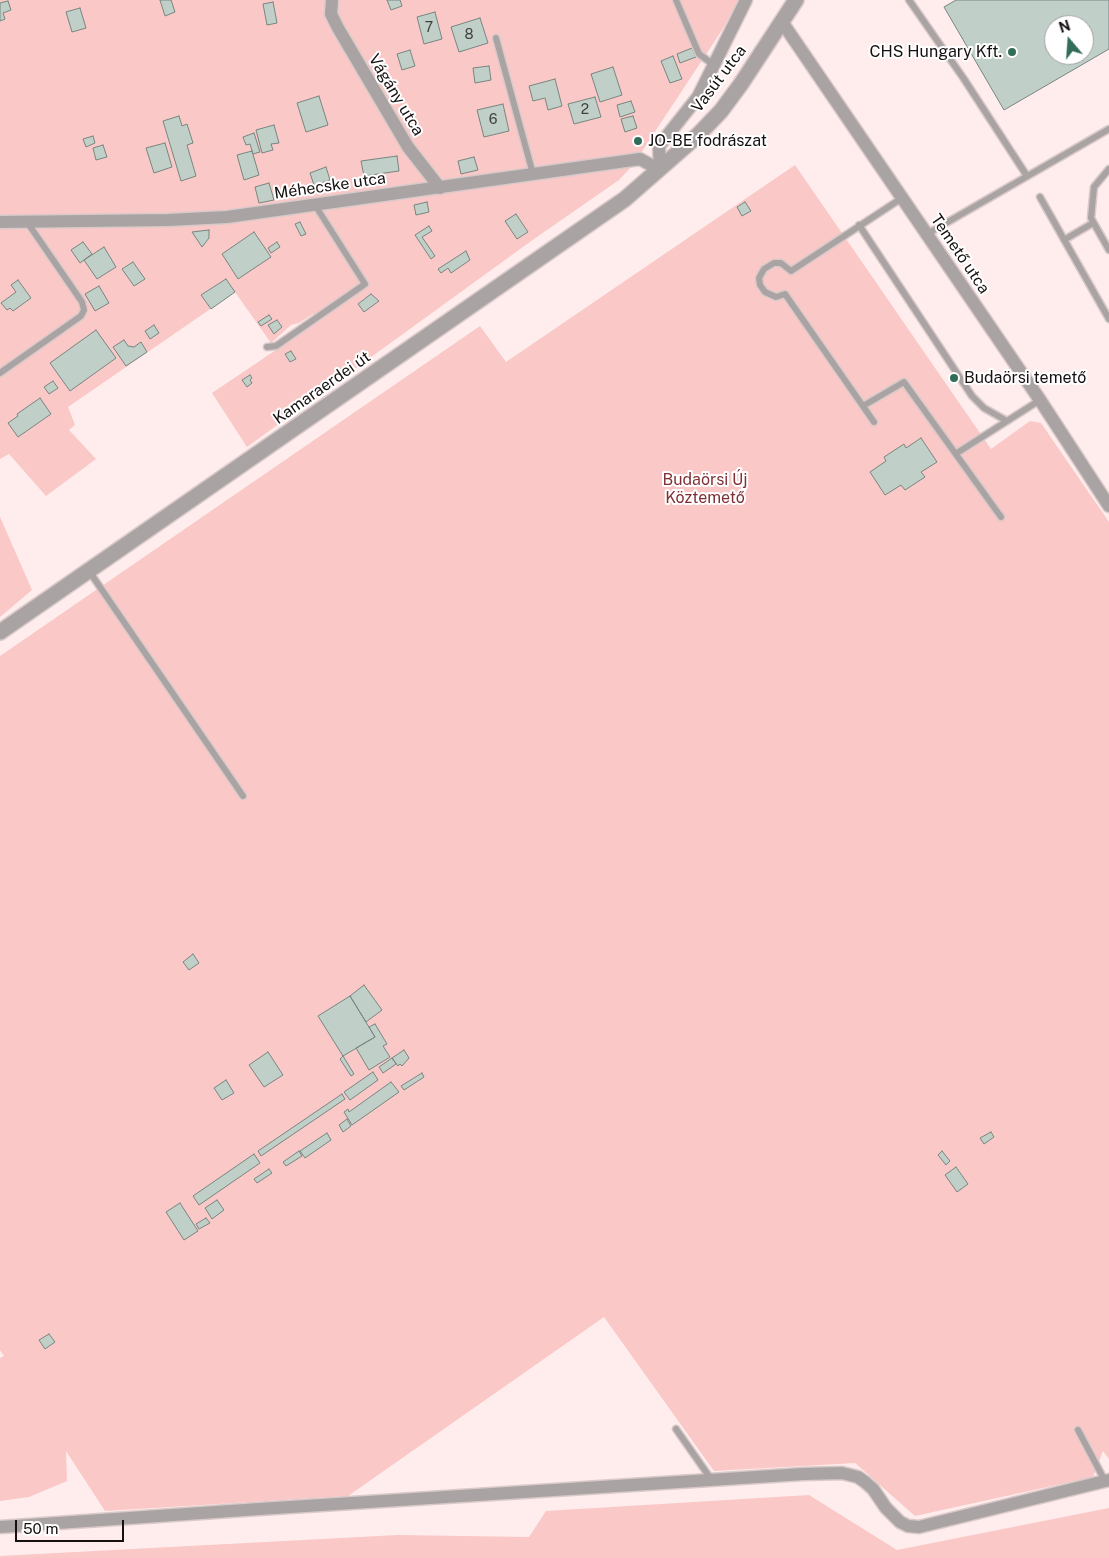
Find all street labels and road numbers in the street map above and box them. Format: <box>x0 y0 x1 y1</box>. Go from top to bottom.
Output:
street label: Vasút utca <box>688 42 750 116</box>
street label: Vágány utca <box>364 51 428 139</box>
street label: Méhecske utca <box>273 169 387 203</box>
street label: Temető utca <box>926 211 994 297</box>
street label: Kamaraerdei út <box>270 347 374 429</box>

